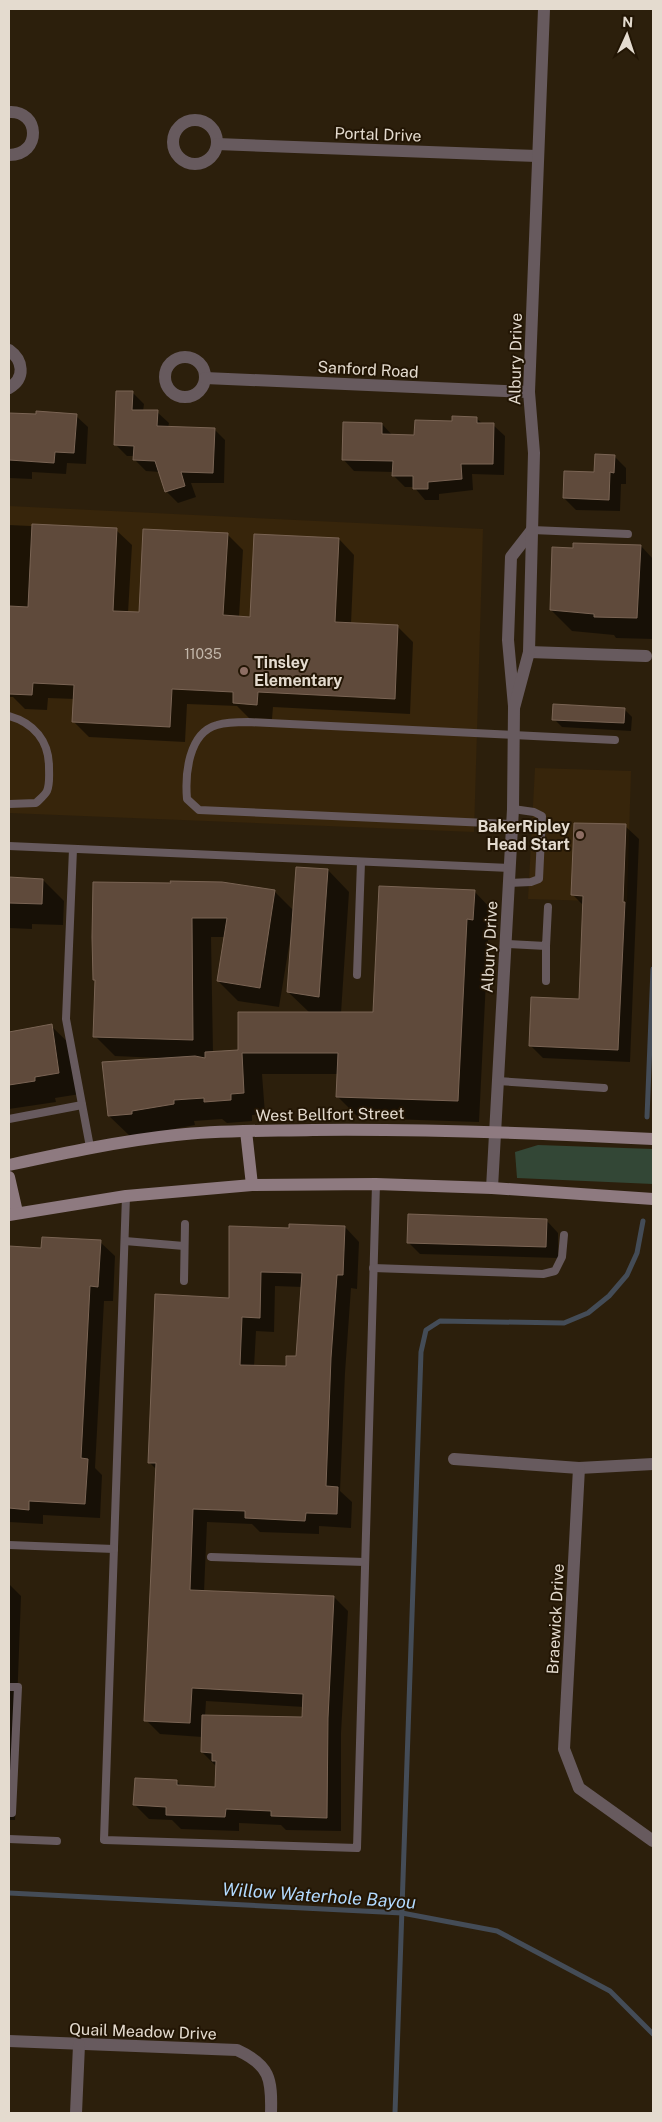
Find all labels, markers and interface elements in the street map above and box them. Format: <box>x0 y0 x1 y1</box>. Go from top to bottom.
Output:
north arrow <box>602 10 652 60</box>
text: N <box>622 14 634 30</box>
street label: Portal Drive <box>334 123 422 146</box>
street label: Albury Drive <box>505 313 526 405</box>
street label: Sanford Road <box>317 357 419 382</box>
house number: 11035 <box>184 646 222 662</box>
place label: Tinsley Elementary <box>254 653 342 690</box>
marker: Tinsley Elementary <box>238 665 250 677</box>
place label: BakerRipley Head Start <box>477 817 570 854</box>
marker: BakerRipley Head Start <box>574 829 586 841</box>
street label: Albury Drive <box>478 900 501 994</box>
street label: West Bellfort Street <box>256 1104 404 1125</box>
street label: Braewick Drive <box>543 1563 568 1675</box>
water label: Willow Waterhole Bayou <box>221 1878 417 1913</box>
street label: Quail Meadow Drive <box>69 2019 217 2044</box>

